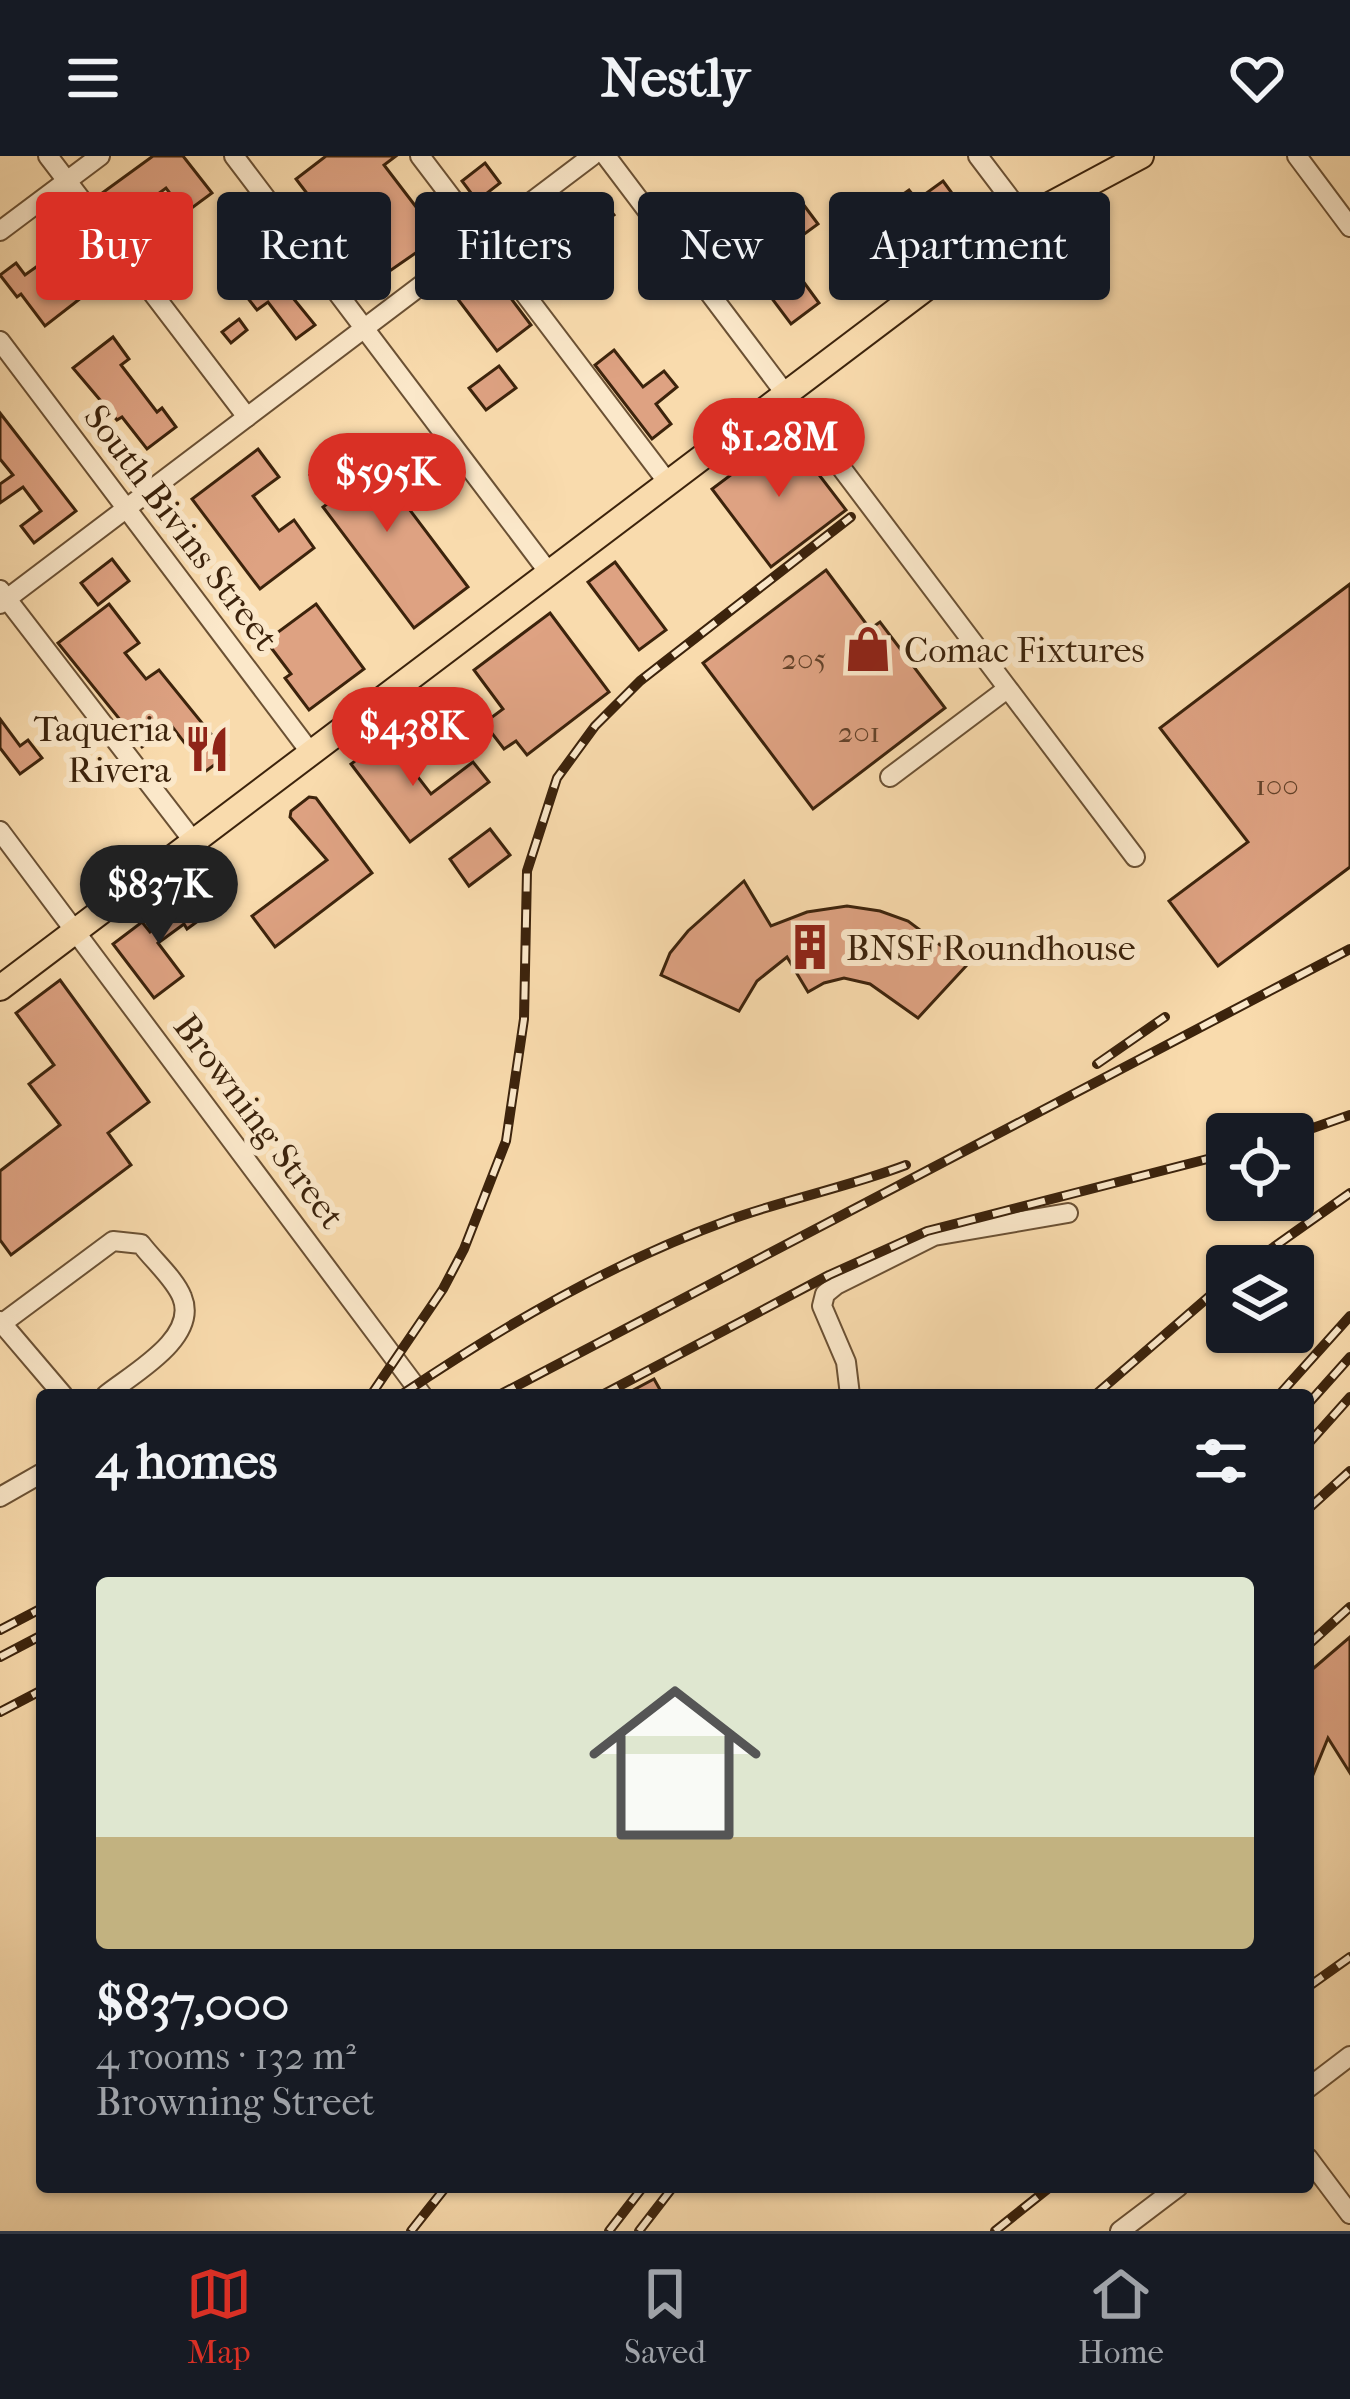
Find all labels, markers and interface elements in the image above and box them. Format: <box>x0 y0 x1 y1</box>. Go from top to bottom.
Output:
icon: menu <box>60 45 126 111</box>
icon: heart <box>1224 45 1290 111</box>
text: Nestly <box>601 47 749 110</box>
chip: Buy <box>36 192 193 300</box>
chip: Rent <box>217 192 391 300</box>
chip: Filters <box>415 192 614 300</box>
chip: New <box>638 192 805 300</box>
chip: Apartment <box>829 192 1110 300</box>
street label: South Bivins Street <box>75 397 287 659</box>
pin: $1.28M <box>681 398 877 500</box>
text: $1.28M <box>720 414 838 460</box>
pin: $595K <box>303 433 471 535</box>
text: $595K <box>335 449 439 495</box>
shop icon: Comac Fixtures <box>843 624 893 674</box>
place label: Comac Fixtures <box>904 629 1145 671</box>
house number: 205 <box>782 642 826 677</box>
pin: $438K <box>329 687 497 789</box>
text: $438K <box>359 703 467 749</box>
place label: Taqueria Rivera <box>34 708 171 791</box>
house number: 201 <box>838 715 880 750</box>
restaurant icon: Taqueria Rivera <box>182 724 232 774</box>
house number: 100 <box>1255 768 1299 803</box>
pin: $837K <box>75 845 243 947</box>
text: $837K <box>107 861 211 907</box>
building icon: BNSF Roundhouse <box>785 922 835 972</box>
place label: BNSF Roundhouse <box>846 927 1136 969</box>
street label: Browning Street <box>165 1006 353 1237</box>
map controls <box>1206 1113 1314 1353</box>
button: locate <box>1206 1113 1314 1221</box>
button: layers <box>1206 1245 1314 1353</box>
icon: filters <box>1188 1428 1254 1494</box>
text: 4 homes <box>96 1431 277 1491</box>
icon: home <box>567 1655 783 1871</box>
text: $837,000 <box>96 1973 289 2033</box>
text: 4 rooms · 132 m² <box>96 2033 356 2079</box>
text: Browning Street <box>96 2079 375 2125</box>
tab: Map <box>186 2261 252 2372</box>
tab: Saved <box>624 2261 706 2372</box>
tab: Home <box>1078 2261 1164 2372</box>

